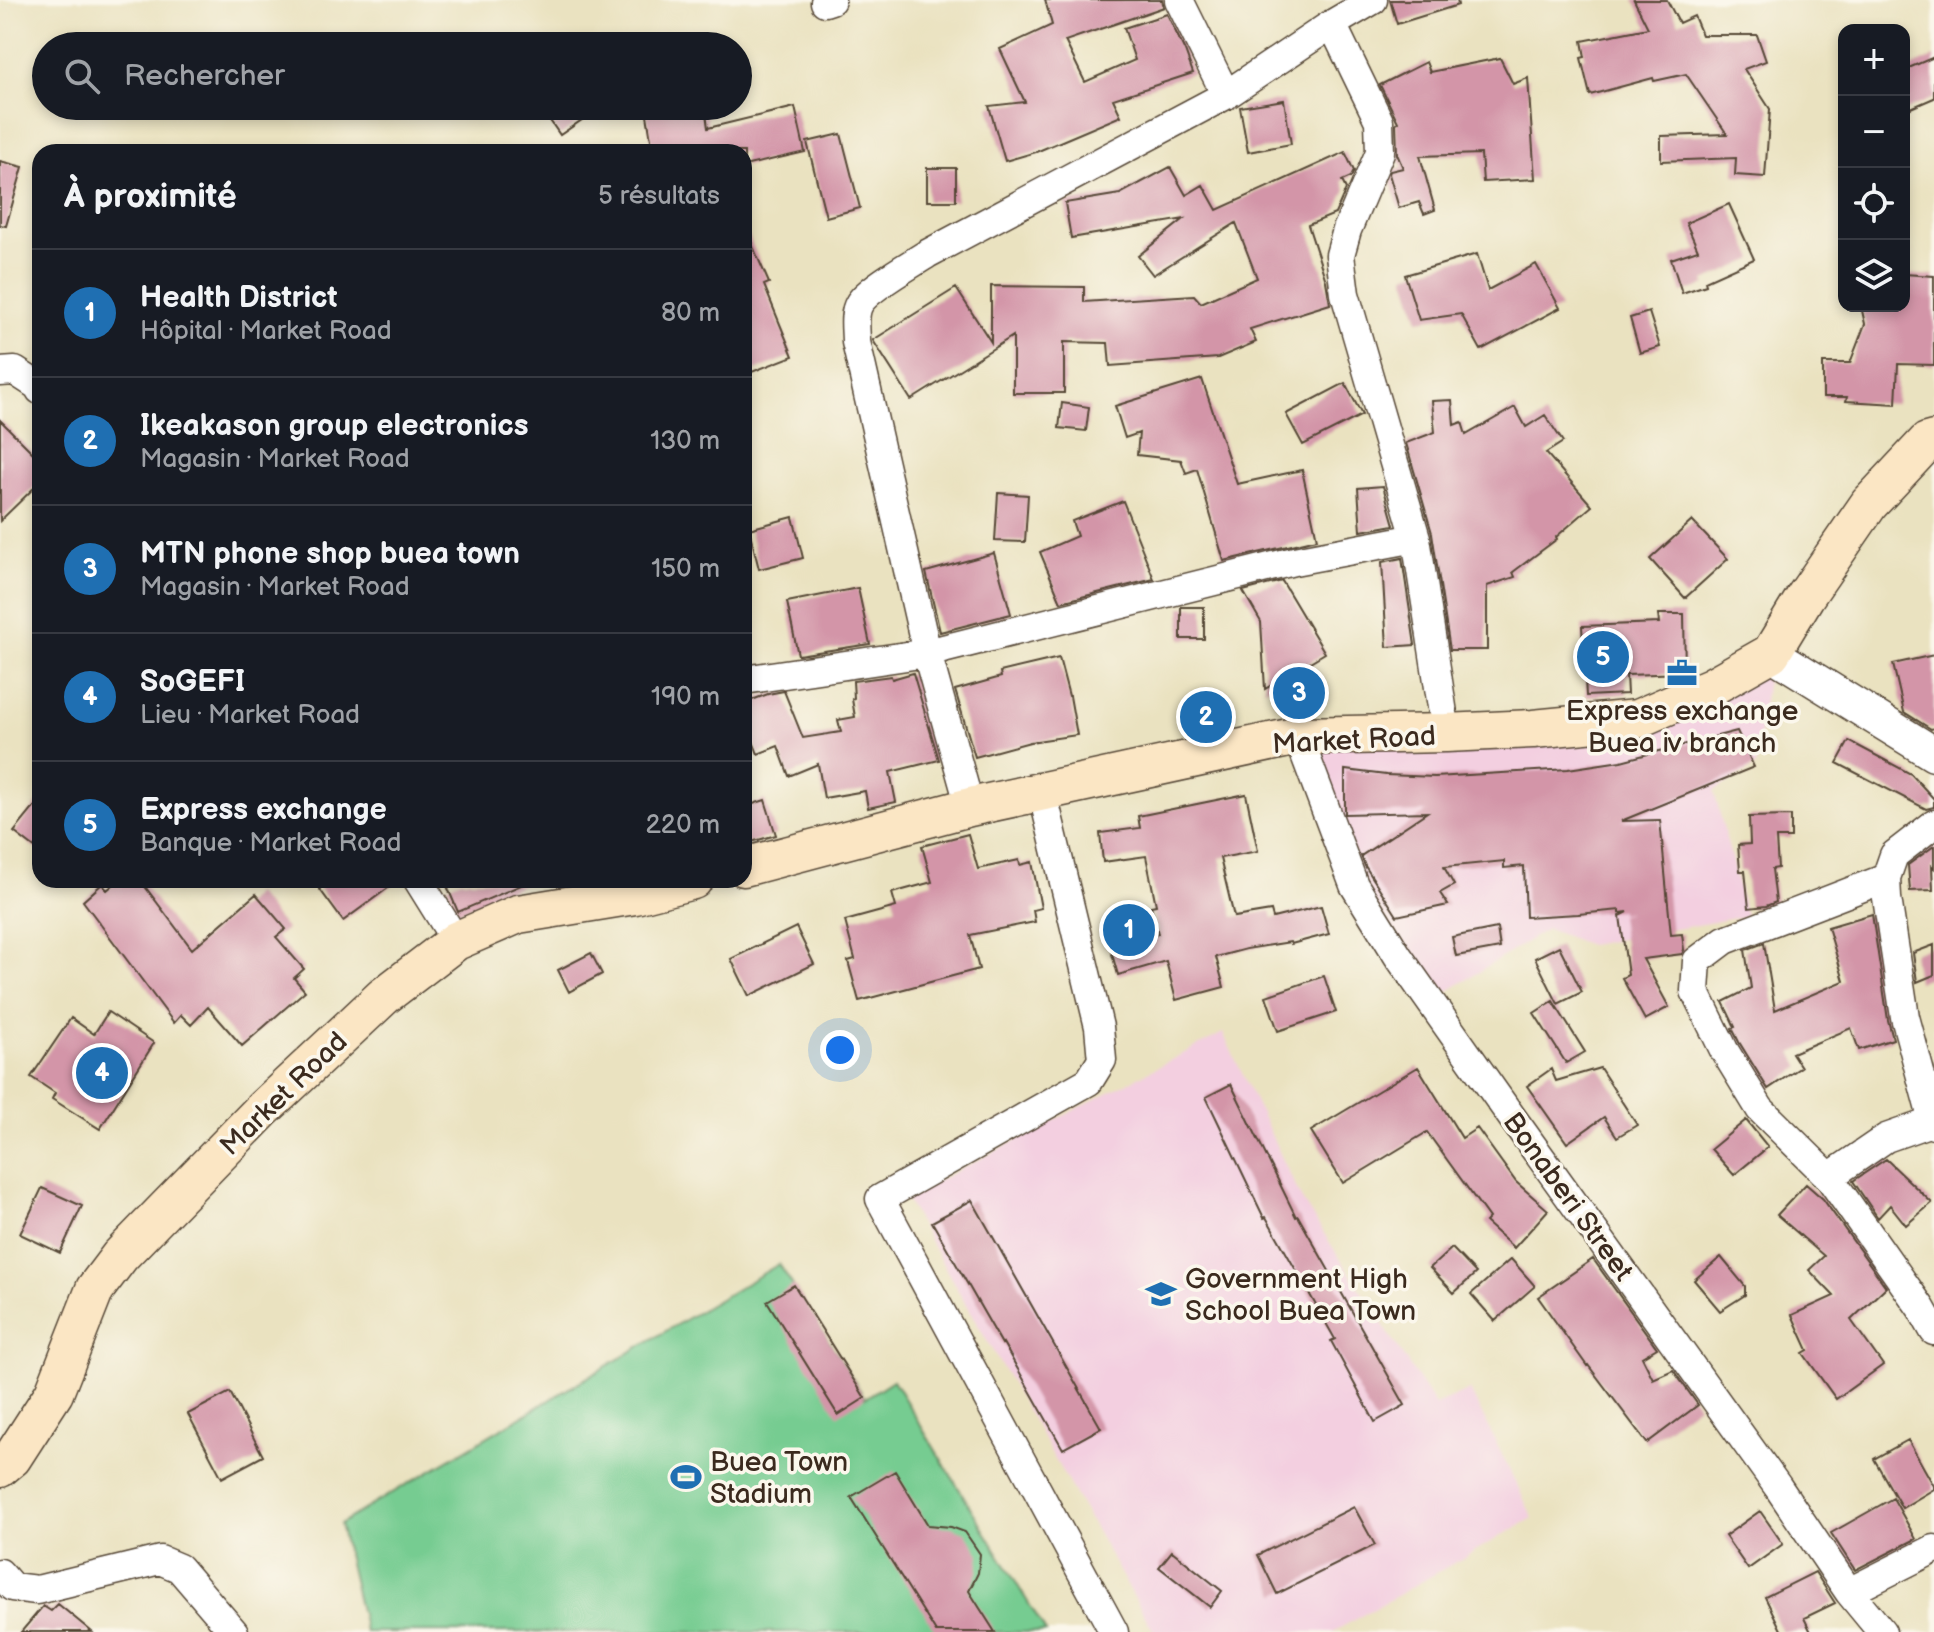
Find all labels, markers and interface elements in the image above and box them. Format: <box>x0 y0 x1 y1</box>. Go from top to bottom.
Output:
map controls <box>1838 24 1910 312</box>
button: + <box>1838 24 1910 96</box>
search box <box>32 32 752 120</box>
icon: search <box>60 54 104 98</box>
text: Rechercher <box>124 58 285 94</box>
button: − <box>1838 96 1910 168</box>
button: locate <box>1838 168 1910 240</box>
text: À proximité <box>64 176 237 217</box>
text: 5 résultats <box>598 181 720 212</box>
button: layers <box>1838 240 1910 312</box>
text: Health District <box>140 280 337 316</box>
text: 1 <box>85 298 95 329</box>
text: 80 m <box>661 298 720 329</box>
text: Hôpital · Market Road <box>140 316 392 347</box>
text: Ikeakason group electronics <box>140 408 528 444</box>
text: 2 <box>82 426 98 457</box>
text: 130 m <box>650 426 720 457</box>
text: Magasin · Market Road <box>140 444 410 475</box>
text: MTN phone shop buea town <box>140 536 520 572</box>
text: 3 <box>82 554 98 585</box>
text: 150 m <box>651 554 720 585</box>
text: Magasin · Market Road <box>140 572 410 603</box>
pin: 5 <box>1577 627 1629 687</box>
office icon: Express exchange Buea iv branch <box>1665 656 1699 690</box>
pin: 3 <box>1273 663 1325 723</box>
text: SoGEFI <box>140 664 245 700</box>
text: 4 <box>82 682 98 713</box>
text: 190 m <box>651 682 720 713</box>
pin: 2 <box>1180 687 1232 747</box>
place label: Express exchange Buea iv branch <box>1566 695 1798 760</box>
text: Lieu · Market Road <box>140 700 360 731</box>
street label: Market Road <box>1271 720 1437 761</box>
text: Express exchange <box>140 792 387 828</box>
text: 5 <box>82 810 98 841</box>
text: 220 m <box>646 810 720 841</box>
text: Banque · Market Road <box>140 828 401 859</box>
pin: 1 <box>1103 900 1155 960</box>
street label: Market Road <box>214 1025 354 1163</box>
your location <box>820 1030 860 1070</box>
pin: 4 <box>76 1043 128 1103</box>
street label: Bonaberi Street <box>1496 1106 1640 1288</box>
place label: Government High School Buea Town <box>1185 1263 1416 1328</box>
school or university icon: Government High School Buea Town <box>1144 1277 1178 1311</box>
place label: Buea Town Stadium <box>710 1446 848 1511</box>
sports icon: Buea Town Stadium <box>669 1460 703 1494</box>

